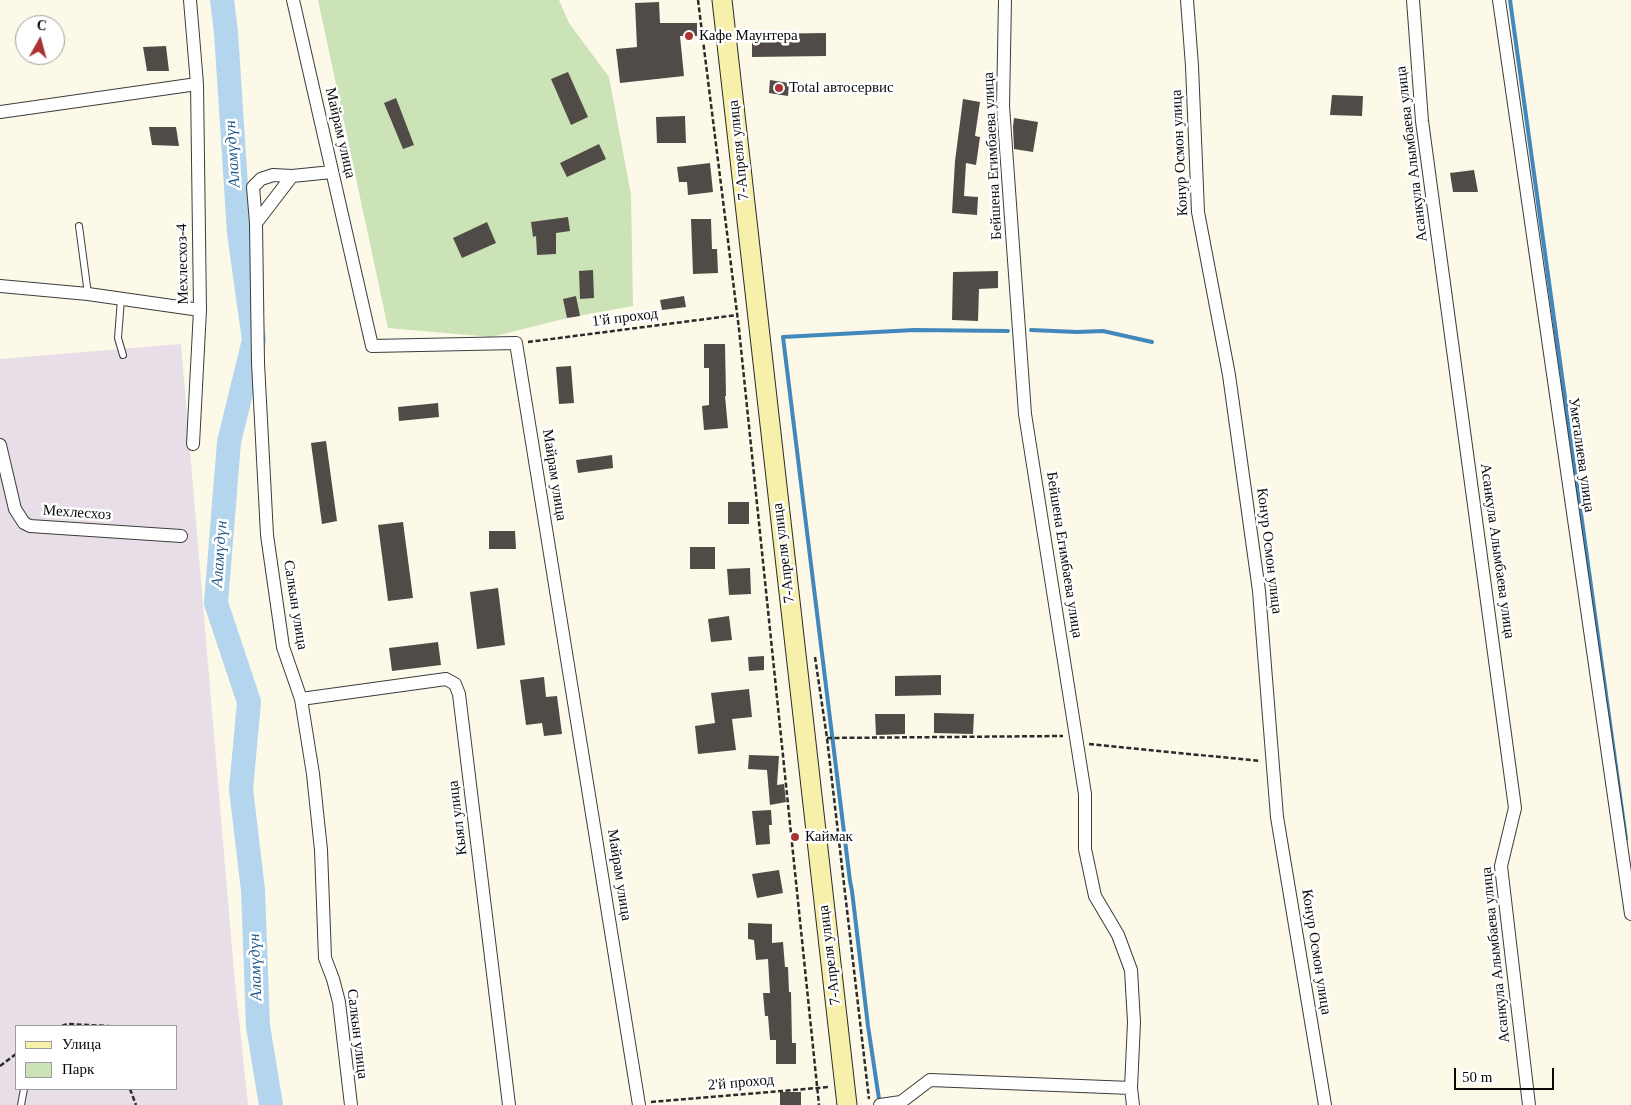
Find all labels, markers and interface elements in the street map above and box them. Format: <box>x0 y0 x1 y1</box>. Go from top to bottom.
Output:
north arrow <box>15 15 65 65</box>
text: С <box>36 18 48 34</box>
place label: Кафе Маунтера <box>699 27 798 45</box>
marker: Кафе Маунтера <box>683 30 695 42</box>
street label: Асанкула Алымбаева улица <box>1392 65 1432 243</box>
street label: Бейшена Егимбаева улица <box>980 72 1006 240</box>
place label: Total автосервис <box>789 79 894 97</box>
marker: Total автосервис <box>773 82 785 94</box>
street label: Майрам улица <box>321 86 359 180</box>
street label: Конур Осмон улица <box>1168 89 1192 217</box>
street label: 7-Апреля улица <box>725 99 753 201</box>
water label: Аламүдүн <box>221 120 245 188</box>
street label: Мехлесхоз-4 <box>173 223 193 305</box>
street label: 1'й проход <box>591 305 659 331</box>
street label: Уметалиева улица <box>1564 397 1598 513</box>
street label: Майрам улица <box>538 428 570 522</box>
street label: Асанкула Алымбаева улица <box>1476 462 1518 640</box>
street label: Бейшена Егимбаева улица <box>1042 471 1086 639</box>
street label: Конур Осмон улица <box>1252 487 1286 615</box>
street label: Мехлесхоз <box>42 502 112 524</box>
street label: 7-Апреля улица <box>769 502 799 604</box>
water label: Аламүдүн <box>208 520 232 588</box>
street label: Салкын улица <box>279 559 311 651</box>
street label: Кыял улица <box>444 780 472 856</box>
street label: Майрам улица <box>603 828 635 922</box>
place label: Каймак <box>805 828 853 846</box>
marker: Каймак <box>789 831 801 843</box>
street label: Асанкула Алымбаева улица <box>1478 866 1514 1044</box>
street label: Конур Осмон улица <box>1297 888 1335 1016</box>
street label: 7-Апреля улица <box>815 904 845 1006</box>
water label: Аламүдүн <box>245 933 267 1001</box>
street label: Салкын улица <box>343 988 371 1080</box>
legend <box>15 1025 178 1090</box>
text: Улица <box>62 1036 101 1052</box>
scale bar <box>1456 1058 1556 1090</box>
text: Парк <box>62 1061 94 1077</box>
text: 50 m <box>1462 1069 1492 1085</box>
street label: 2'й проход <box>707 1071 775 1095</box>

